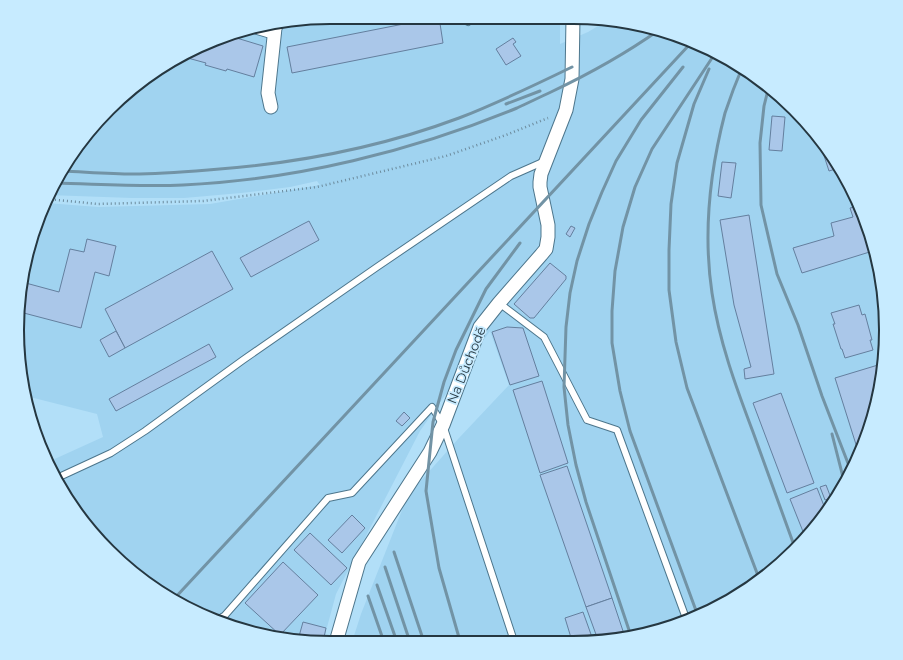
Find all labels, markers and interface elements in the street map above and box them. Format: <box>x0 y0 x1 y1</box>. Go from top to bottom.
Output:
street label: Na Důchodě <box>443 324 489 406</box>

